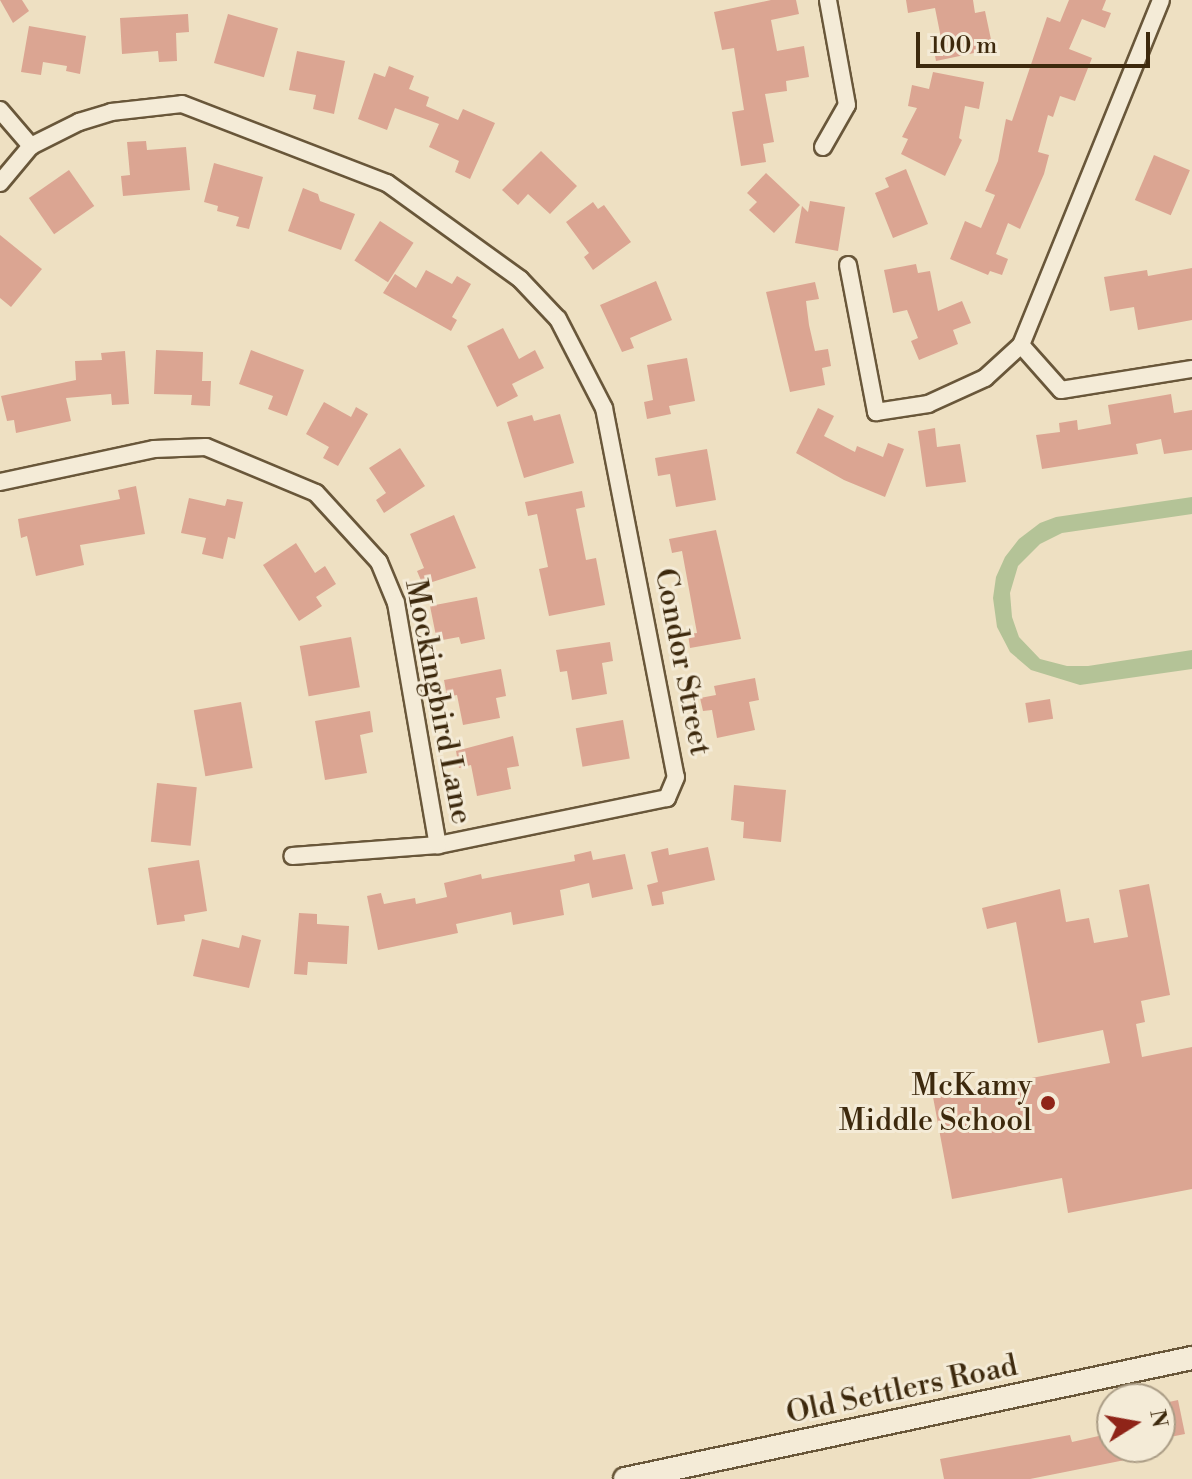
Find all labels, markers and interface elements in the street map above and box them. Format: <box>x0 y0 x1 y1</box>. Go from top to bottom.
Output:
scale bar <box>920 16 1154 66</box>
text: 100 m <box>930 31 997 61</box>
street label: Condor Street <box>646 565 718 759</box>
street label: Mockingbird Lane <box>397 577 479 827</box>
place label: McKamy Middle School <box>839 1068 1032 1138</box>
marker: McKamy Middle School <box>1039 1094 1057 1112</box>
street label: Old Settlers Road <box>783 1348 1021 1432</box>
north arrow <box>1096 1383 1176 1463</box>
text: N <box>1143 1408 1173 1430</box>

